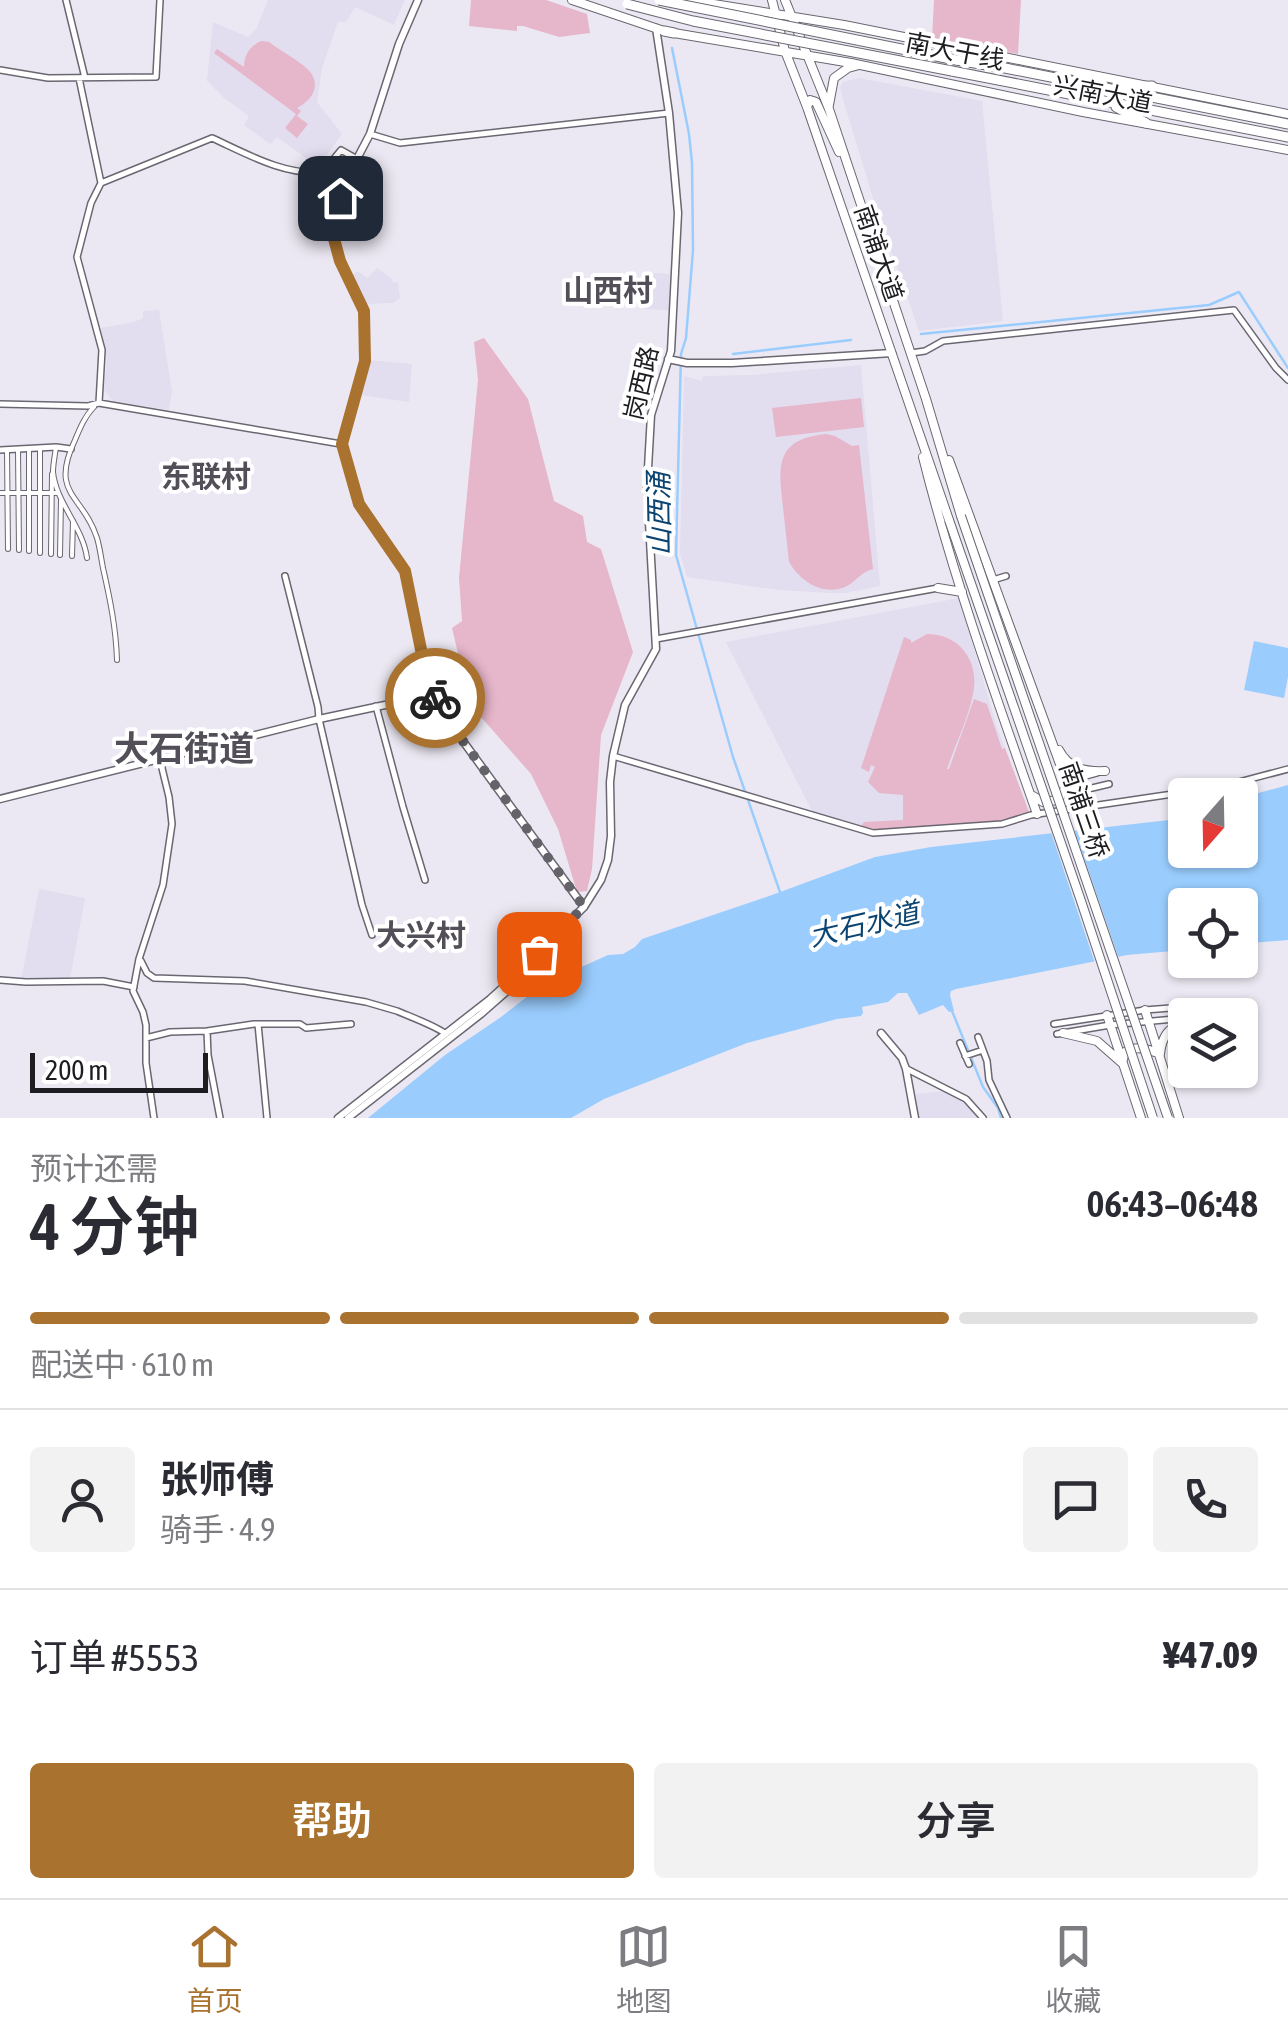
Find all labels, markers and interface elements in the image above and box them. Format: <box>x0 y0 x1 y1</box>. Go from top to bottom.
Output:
street label: 南大干线 <box>903 28 1007 74</box>
street label: 兴南大道 <box>1051 71 1155 117</box>
pin <box>298 156 383 241</box>
icon: home <box>313 171 368 226</box>
street label: 南浦大道 <box>849 201 909 305</box>
district label: 山西村 <box>563 273 653 307</box>
street label: 岗西路 <box>619 343 663 423</box>
district label: 东联村 <box>161 459 251 493</box>
water label: 山西涌 <box>642 469 676 556</box>
courier <box>385 648 485 748</box>
icon: bike <box>408 671 463 726</box>
district label: 大石街道 <box>114 728 254 768</box>
street label: 南浦三桥 <box>1054 758 1114 862</box>
north arrow <box>1168 778 1258 868</box>
map controls <box>1168 778 1258 1088</box>
button: locate <box>1168 888 1258 978</box>
water label: 大石水道 <box>806 895 926 952</box>
pin <box>497 912 582 997</box>
district label: 大兴村 <box>376 918 466 952</box>
icon: bag <box>512 927 567 982</box>
button: layers <box>1168 998 1258 1088</box>
scale bar <box>30 1048 208 1092</box>
text: 200 m <box>45 1054 108 1086</box>
text: 预计还需 <box>30 1150 158 1187</box>
text: 06:43–06:48 <box>1086 1182 1258 1225</box>
text: 4 分钟 <box>30 1189 199 1264</box>
text: 配送中 · 610 m <box>30 1346 214 1383</box>
button: person <box>30 1447 135 1552</box>
button: chat <box>1023 1447 1128 1552</box>
button: phone <box>1153 1447 1258 1552</box>
text: 张师傅 <box>160 1458 274 1501</box>
text: 骑手 · 4.9 <box>160 1511 275 1548</box>
text: ¥47.09 <box>1163 1633 1258 1676</box>
text: 订单 #5553 <box>30 1636 199 1679</box>
button: 帮助 <box>30 1763 634 1878</box>
button: 分享 <box>654 1763 1258 1878</box>
tab: 首页 <box>187 1919 243 2019</box>
tab: 地图 <box>616 1919 672 2019</box>
tab: 收藏 <box>1045 1919 1101 2019</box>

